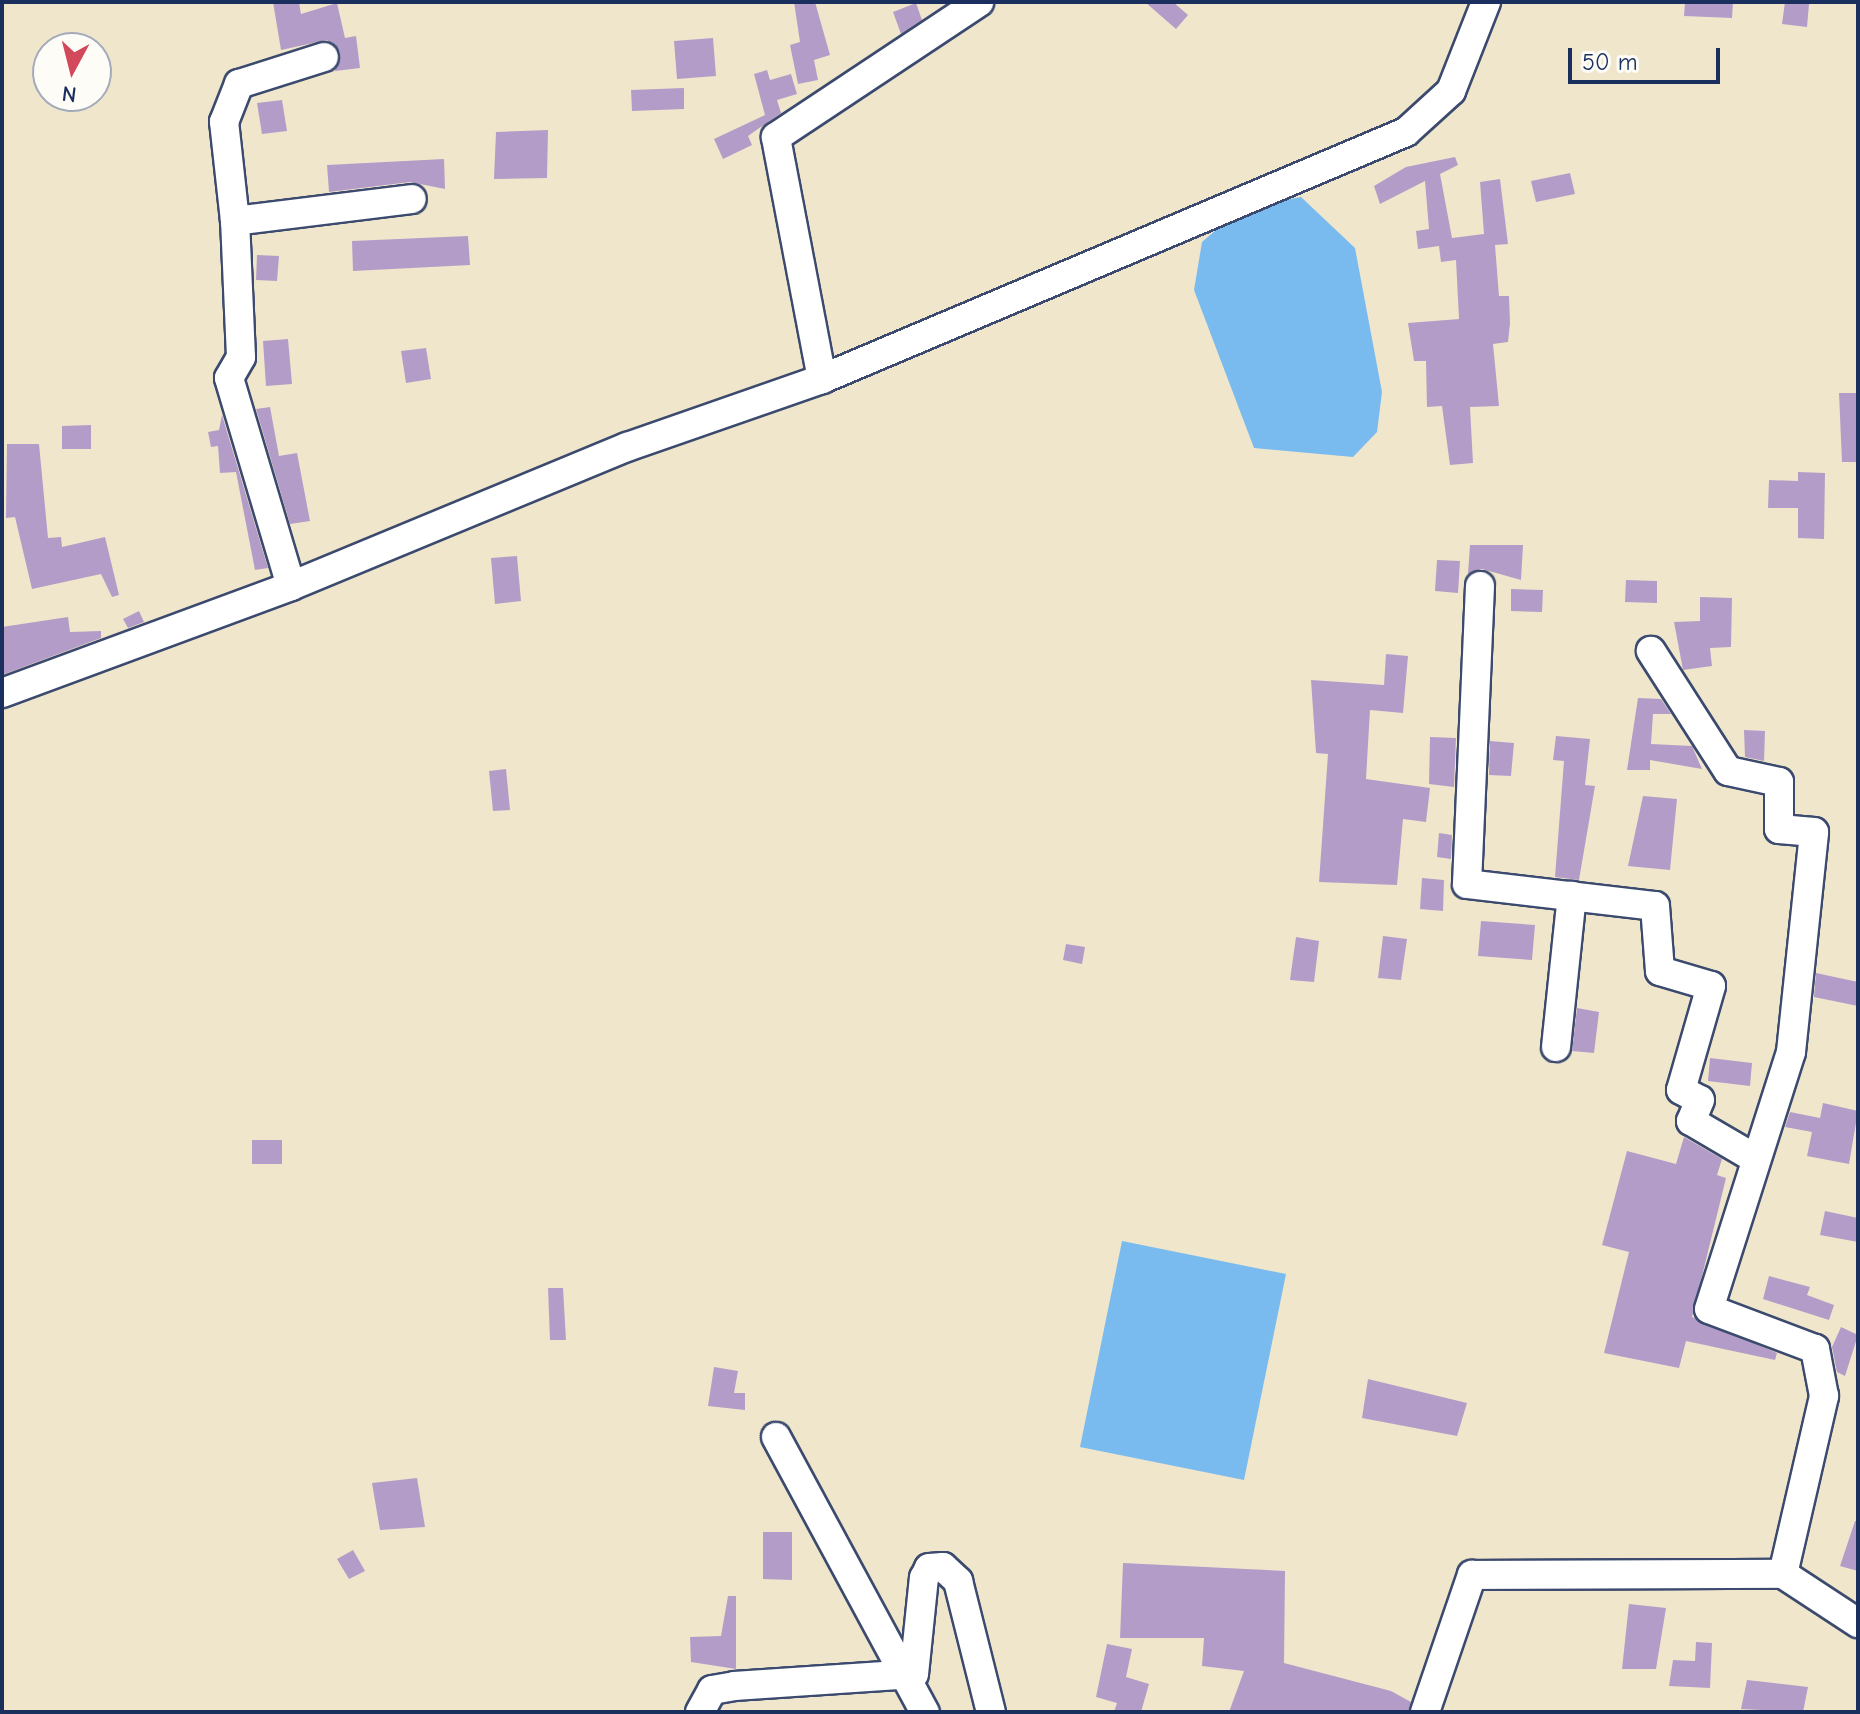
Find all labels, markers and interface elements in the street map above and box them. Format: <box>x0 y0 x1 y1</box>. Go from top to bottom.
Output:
north arrow <box>32 32 112 112</box>
scale bar <box>1572 32 1724 82</box>
text: 50 m <box>1582 48 1638 76</box>
text: N <box>61 80 78 108</box>

